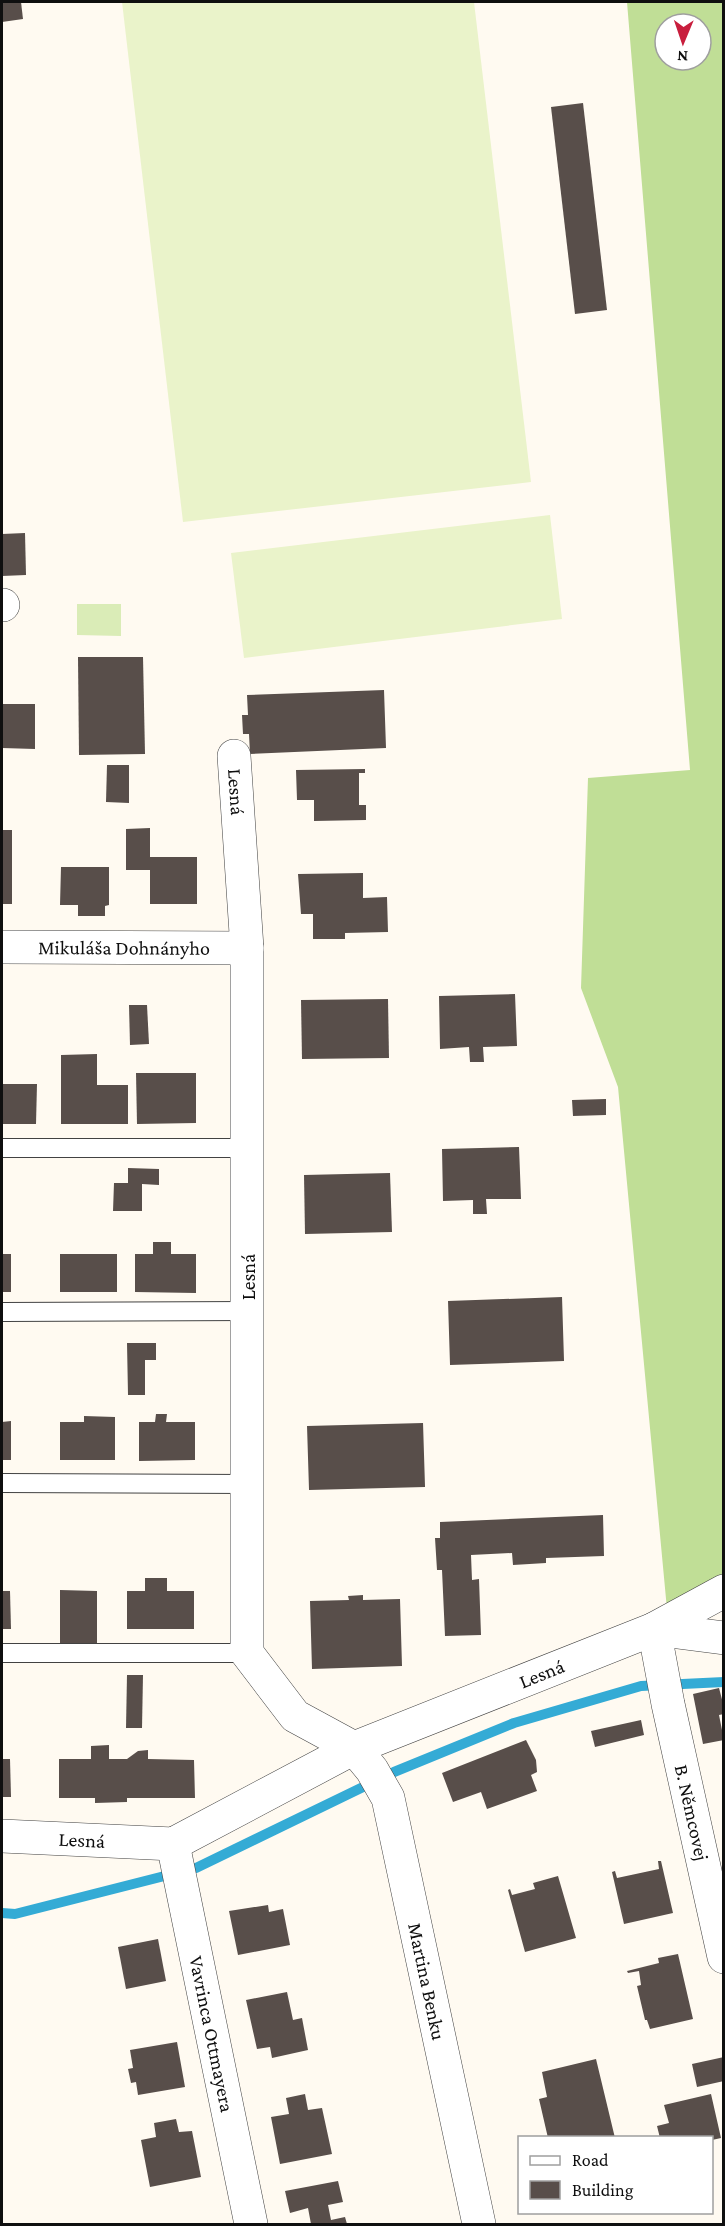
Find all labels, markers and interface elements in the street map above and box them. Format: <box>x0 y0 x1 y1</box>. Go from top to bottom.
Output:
north arrow <box>653 12 713 72</box>
text: N <box>677 48 688 65</box>
street label: Lesná <box>224 768 249 816</box>
street label: Mikuláša Dohnányho <box>38 936 210 960</box>
street label: Lesná <box>237 1254 259 1300</box>
street label: Lesná <box>516 1655 567 1692</box>
street label: B. Němcovej <box>671 1762 713 1863</box>
street label: Lesná <box>58 1828 106 1852</box>
street label: Martina Benku <box>404 1921 450 2042</box>
street label: Vavrinca Ottmayera <box>185 1954 239 2114</box>
legend <box>518 2136 713 2214</box>
text: Road <box>572 2150 609 2170</box>
text: Building <box>572 2180 634 2200</box>

